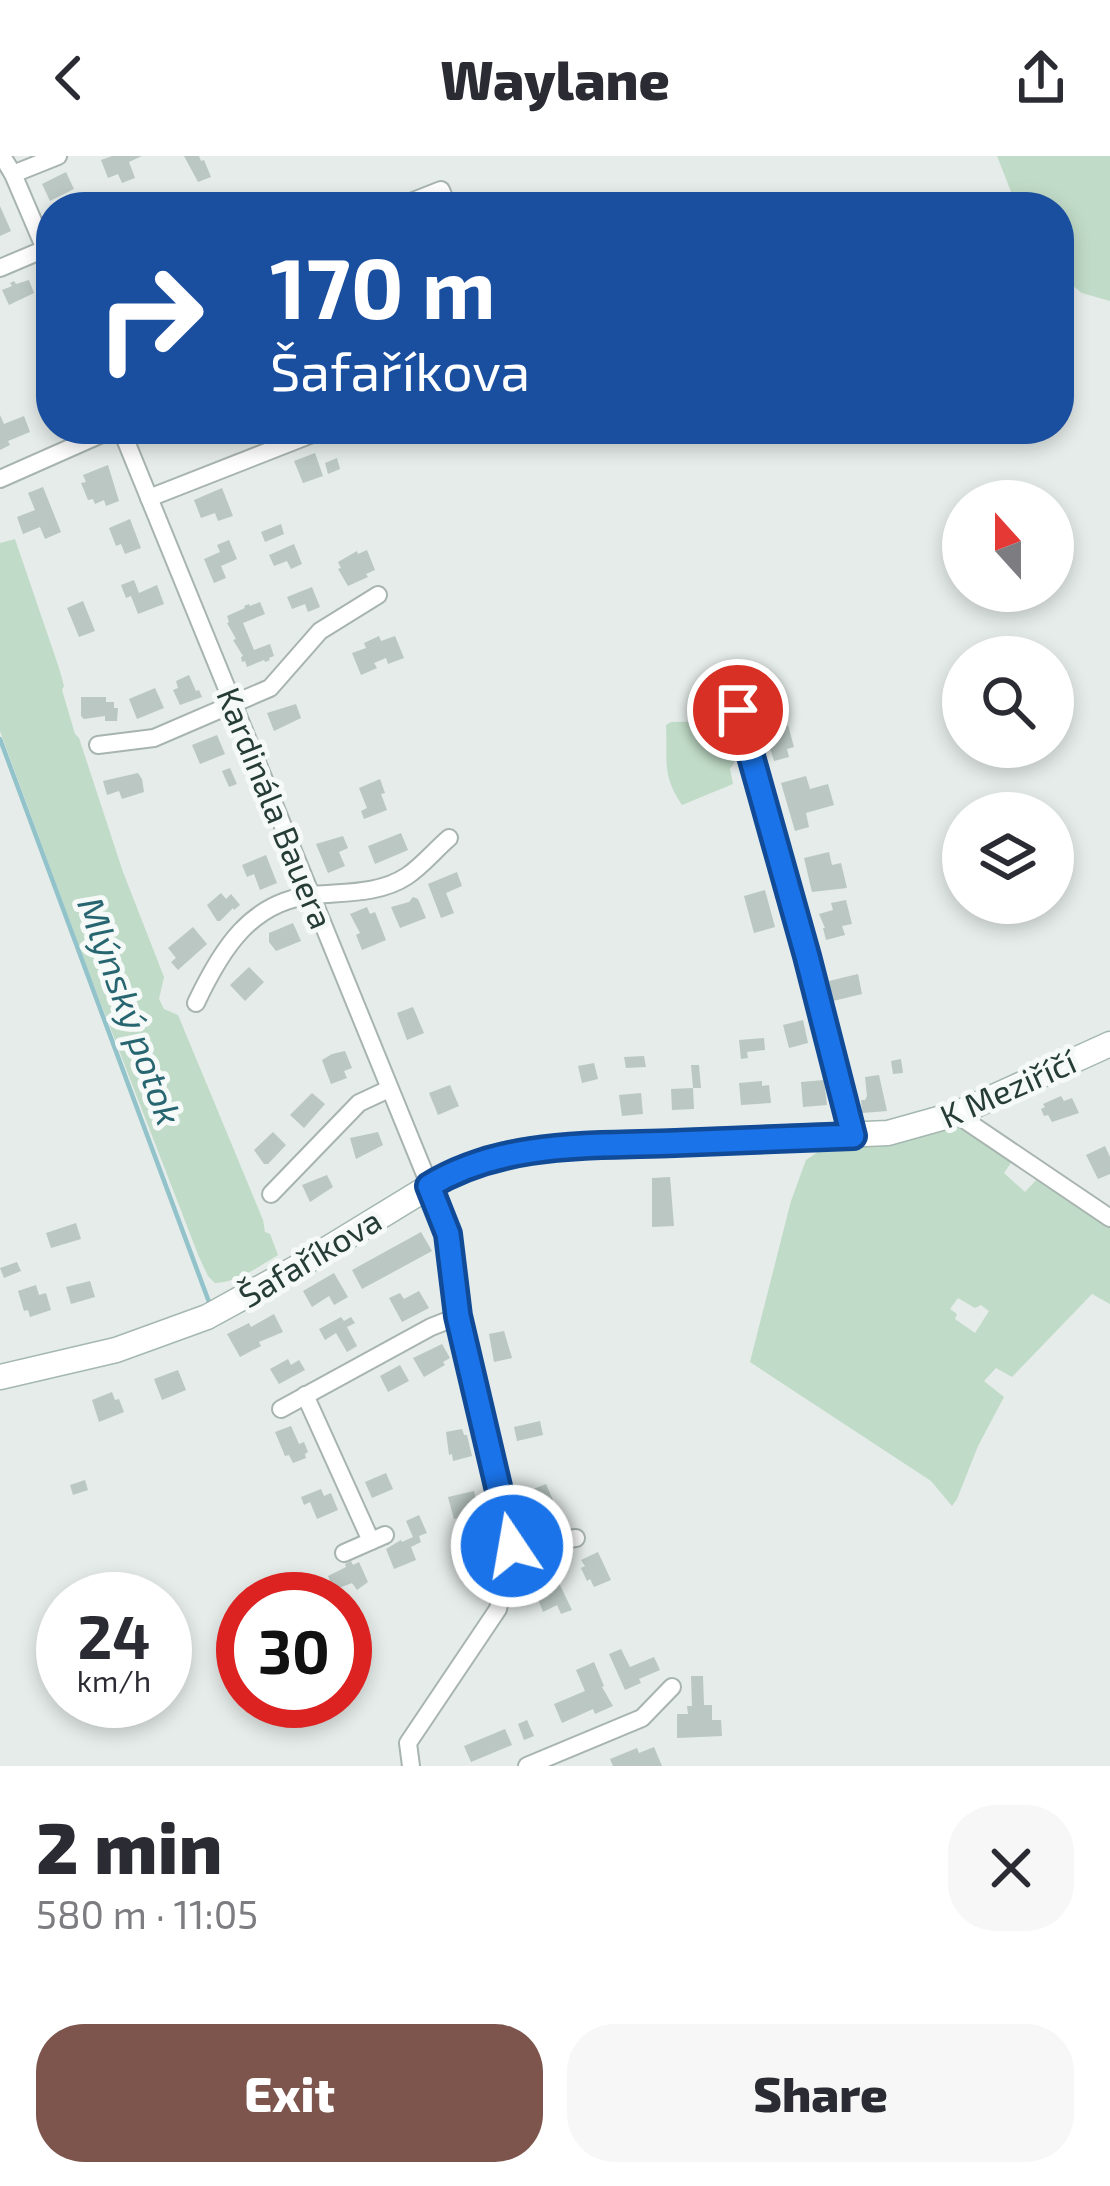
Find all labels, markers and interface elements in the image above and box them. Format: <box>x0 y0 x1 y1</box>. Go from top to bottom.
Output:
icon: back <box>36 45 102 111</box>
icon: share <box>1008 45 1074 111</box>
text: Waylane <box>440 46 670 111</box>
text: 170 m <box>270 235 496 336</box>
icon: right <box>72 240 228 396</box>
text: Šafaříkova <box>270 337 530 402</box>
north arrow <box>942 480 1074 612</box>
map controls <box>942 480 1074 924</box>
button: search <box>942 636 1074 768</box>
pin <box>687 659 789 761</box>
icon: arrive <box>705 677 771 743</box>
street label: Kardinála Bauera <box>209 681 343 934</box>
button: layers <box>942 792 1074 924</box>
water label: Mlýnský potok <box>69 891 193 1131</box>
street label: K Meziříčí <box>934 1040 1083 1136</box>
street label: Šafaříkova <box>231 1199 388 1315</box>
position arrow <box>449 1483 575 1609</box>
speed limit sign: 30 <box>216 1572 372 1728</box>
text: 24 <box>77 1599 151 1671</box>
text: km/h <box>77 1662 151 1698</box>
text: 2 min <box>36 1802 222 1888</box>
button: close <box>948 1805 1074 1931</box>
text: 580 m · 11:05 <box>36 1890 258 1937</box>
button: Exit <box>36 2024 543 2162</box>
button: Share <box>567 2024 1074 2162</box>

